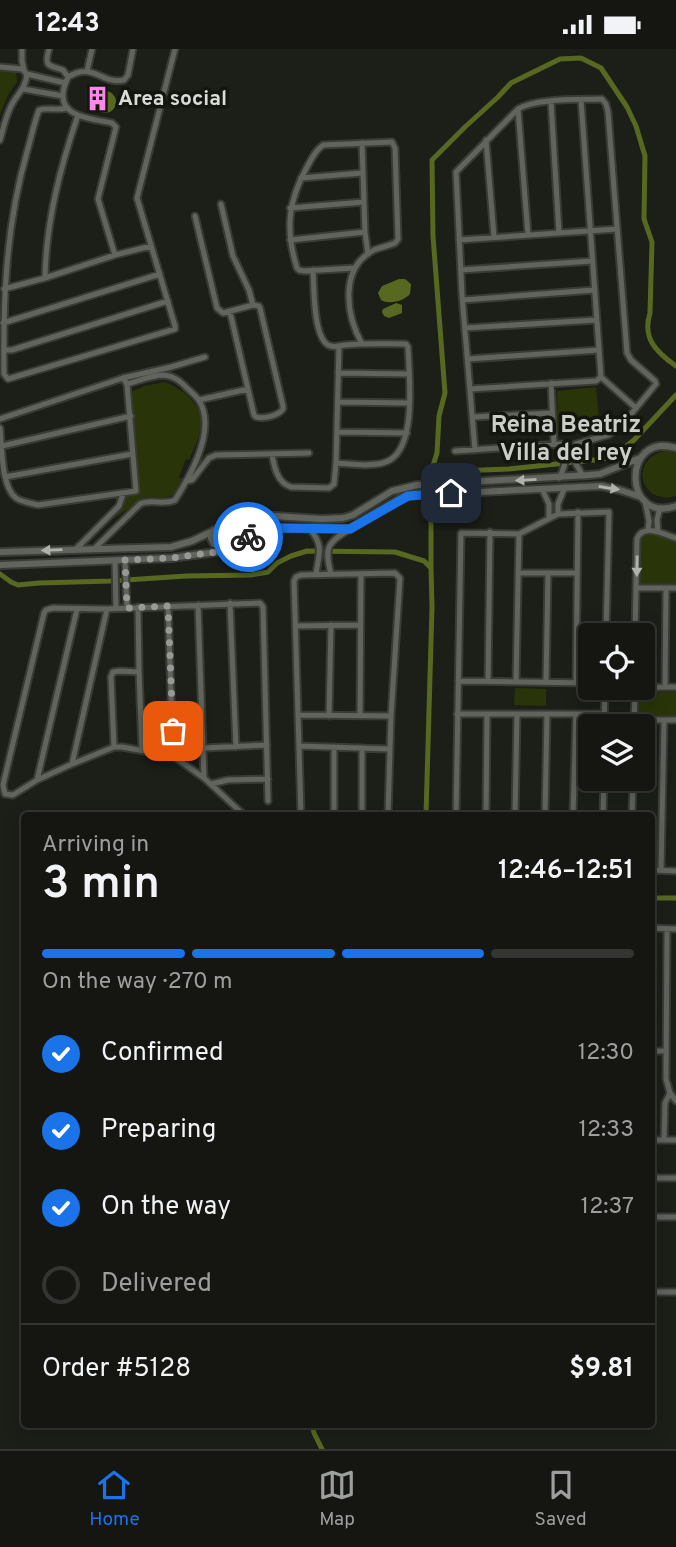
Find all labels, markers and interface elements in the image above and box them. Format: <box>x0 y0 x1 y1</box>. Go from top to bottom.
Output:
text: 12:43 <box>35 8 100 41</box>
building icon: Area social <box>84 84 112 112</box>
place label: Area social <box>118 86 227 113</box>
district label: Reina Beatriz Villa del rey <box>491 411 641 469</box>
pin <box>421 463 481 523</box>
icon: home <box>432 474 470 512</box>
one-way arrow <box>515 474 537 485</box>
one-way arrow <box>598 483 620 494</box>
courier <box>213 502 283 572</box>
icon: bike <box>229 518 267 556</box>
one-way arrow <box>40 545 62 556</box>
one-way arrow <box>631 555 642 577</box>
map controls <box>578 623 655 791</box>
button: locate <box>578 623 655 700</box>
pin <box>143 701 203 761</box>
icon: bag <box>154 712 192 750</box>
button: layers <box>578 714 655 791</box>
text: Arriving in <box>42 831 149 860</box>
text: 12:46–12:51 <box>498 855 634 888</box>
text: 3 min <box>42 856 160 915</box>
text: On the way · 270 m <box>42 968 233 997</box>
icon: check <box>42 1035 80 1073</box>
text: Confirmed <box>101 1037 224 1070</box>
text: 12:30 <box>578 1039 634 1068</box>
icon: check <box>42 1112 80 1150</box>
text: Preparing <box>101 1114 216 1147</box>
text: 12:33 <box>578 1116 634 1145</box>
icon: check <box>42 1189 80 1227</box>
text: On the way <box>101 1191 231 1224</box>
text: 12:37 <box>581 1193 634 1222</box>
text: Delivered <box>101 1268 212 1301</box>
text: Order #5128 <box>42 1353 191 1386</box>
text: $9.81 <box>569 1353 634 1386</box>
tab: Home <box>89 1466 140 1532</box>
tab: Map <box>318 1466 356 1532</box>
tab: Saved <box>535 1466 587 1532</box>

